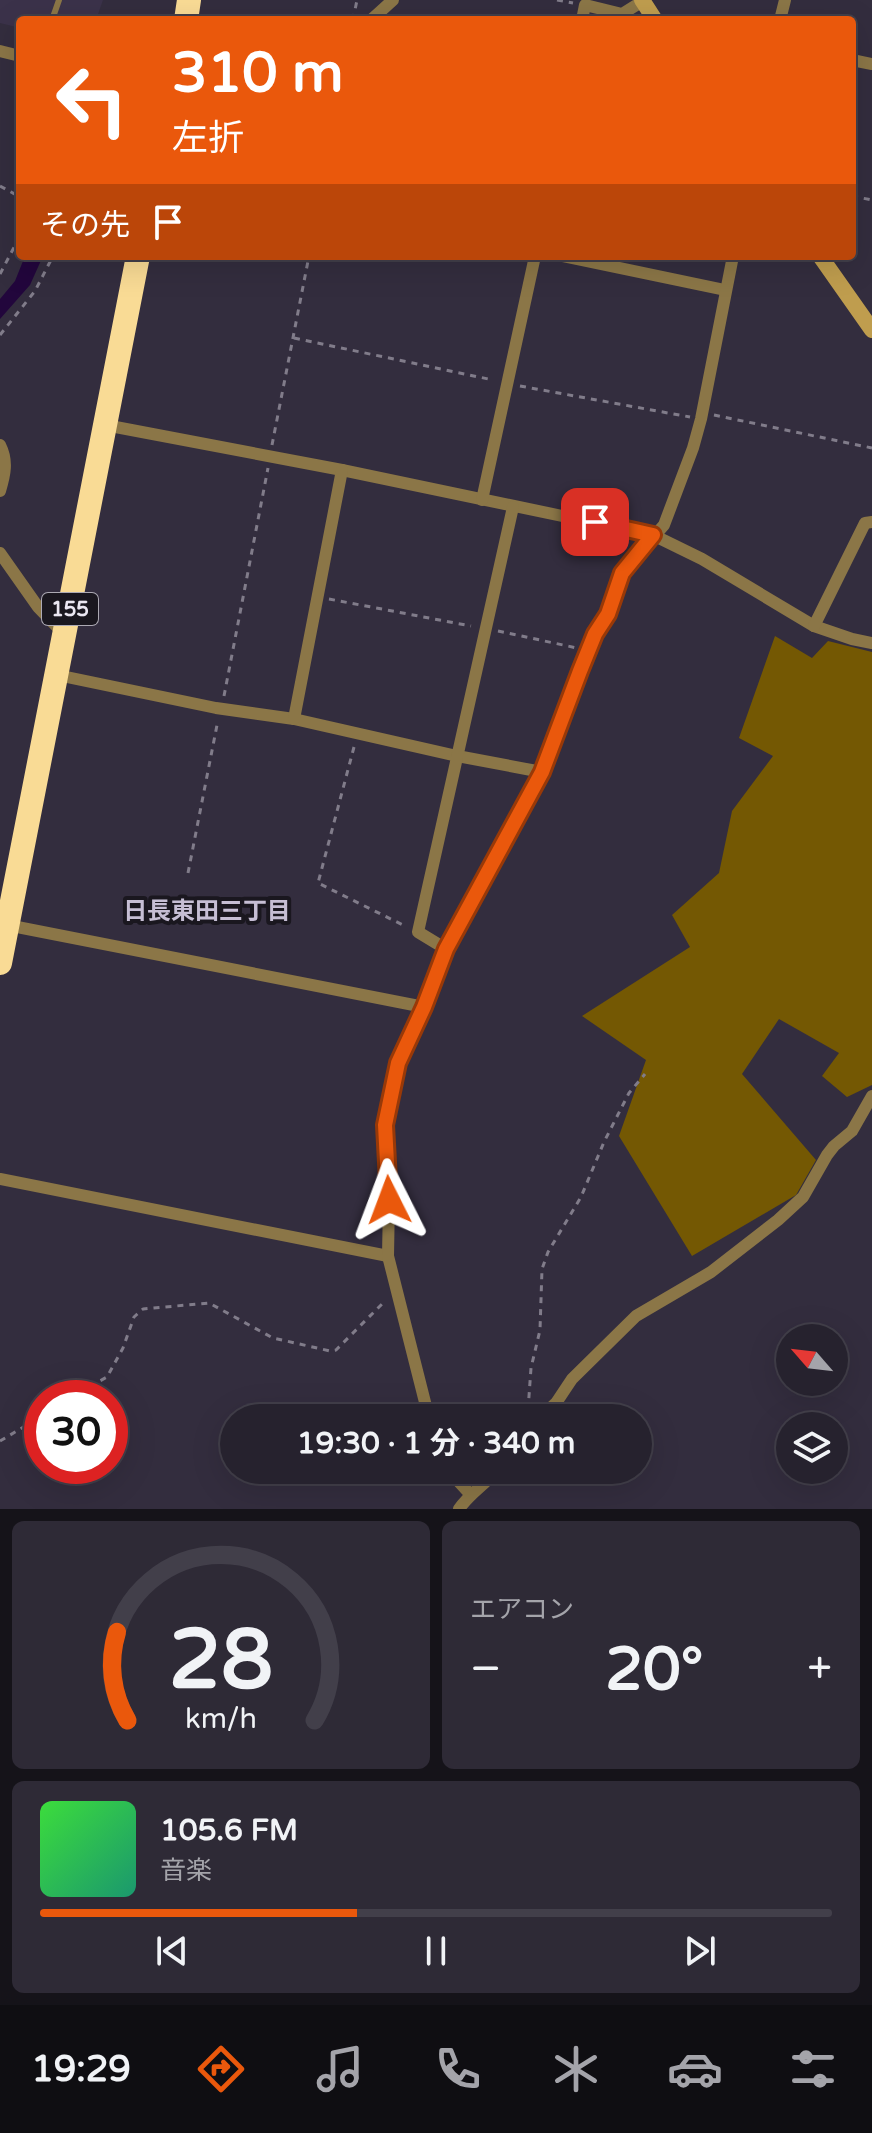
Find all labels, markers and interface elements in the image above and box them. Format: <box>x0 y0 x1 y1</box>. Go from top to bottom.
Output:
text: 310 m <box>172 40 343 107</box>
icon: left <box>40 48 144 152</box>
text: 左折 <box>172 117 244 160</box>
icon: arrive <box>146 200 190 244</box>
text: その先 <box>40 207 130 244</box>
pin <box>561 488 629 556</box>
icon: arrive <box>573 500 617 544</box>
road number: 155 <box>42 593 98 625</box>
district label: 日長東田三丁目 <box>123 897 291 926</box>
position arrow <box>347 1158 431 1242</box>
north arrow <box>776 1324 848 1396</box>
map controls <box>776 1324 848 1484</box>
speed limit sign: 30 <box>24 1380 128 1484</box>
button: layers <box>776 1412 848 1484</box>
text: 19:30 · 1 分 · 340 m <box>297 1425 575 1462</box>
text: エアコン <box>470 1594 574 1625</box>
text: 28 <box>169 1611 273 1711</box>
text: 20° <box>605 1634 703 1706</box>
text: − <box>470 1643 501 1696</box>
text: + <box>807 1643 832 1696</box>
text: km/h <box>185 1702 257 1736</box>
text: 105.6 FM <box>160 1812 298 1849</box>
text: 音楽 <box>160 1855 212 1886</box>
icon: previous <box>150 1929 194 1973</box>
icon: pause <box>414 1929 458 1973</box>
icon: next <box>678 1929 722 1973</box>
icon: directions <box>193 2041 249 2097</box>
icon: music <box>312 2041 368 2097</box>
icon: phone <box>430 2041 486 2097</box>
icon: climate <box>548 2041 604 2097</box>
icon: car <box>667 2041 723 2097</box>
icon: filters <box>785 2041 841 2097</box>
text: 19:29 <box>31 2048 131 2091</box>

